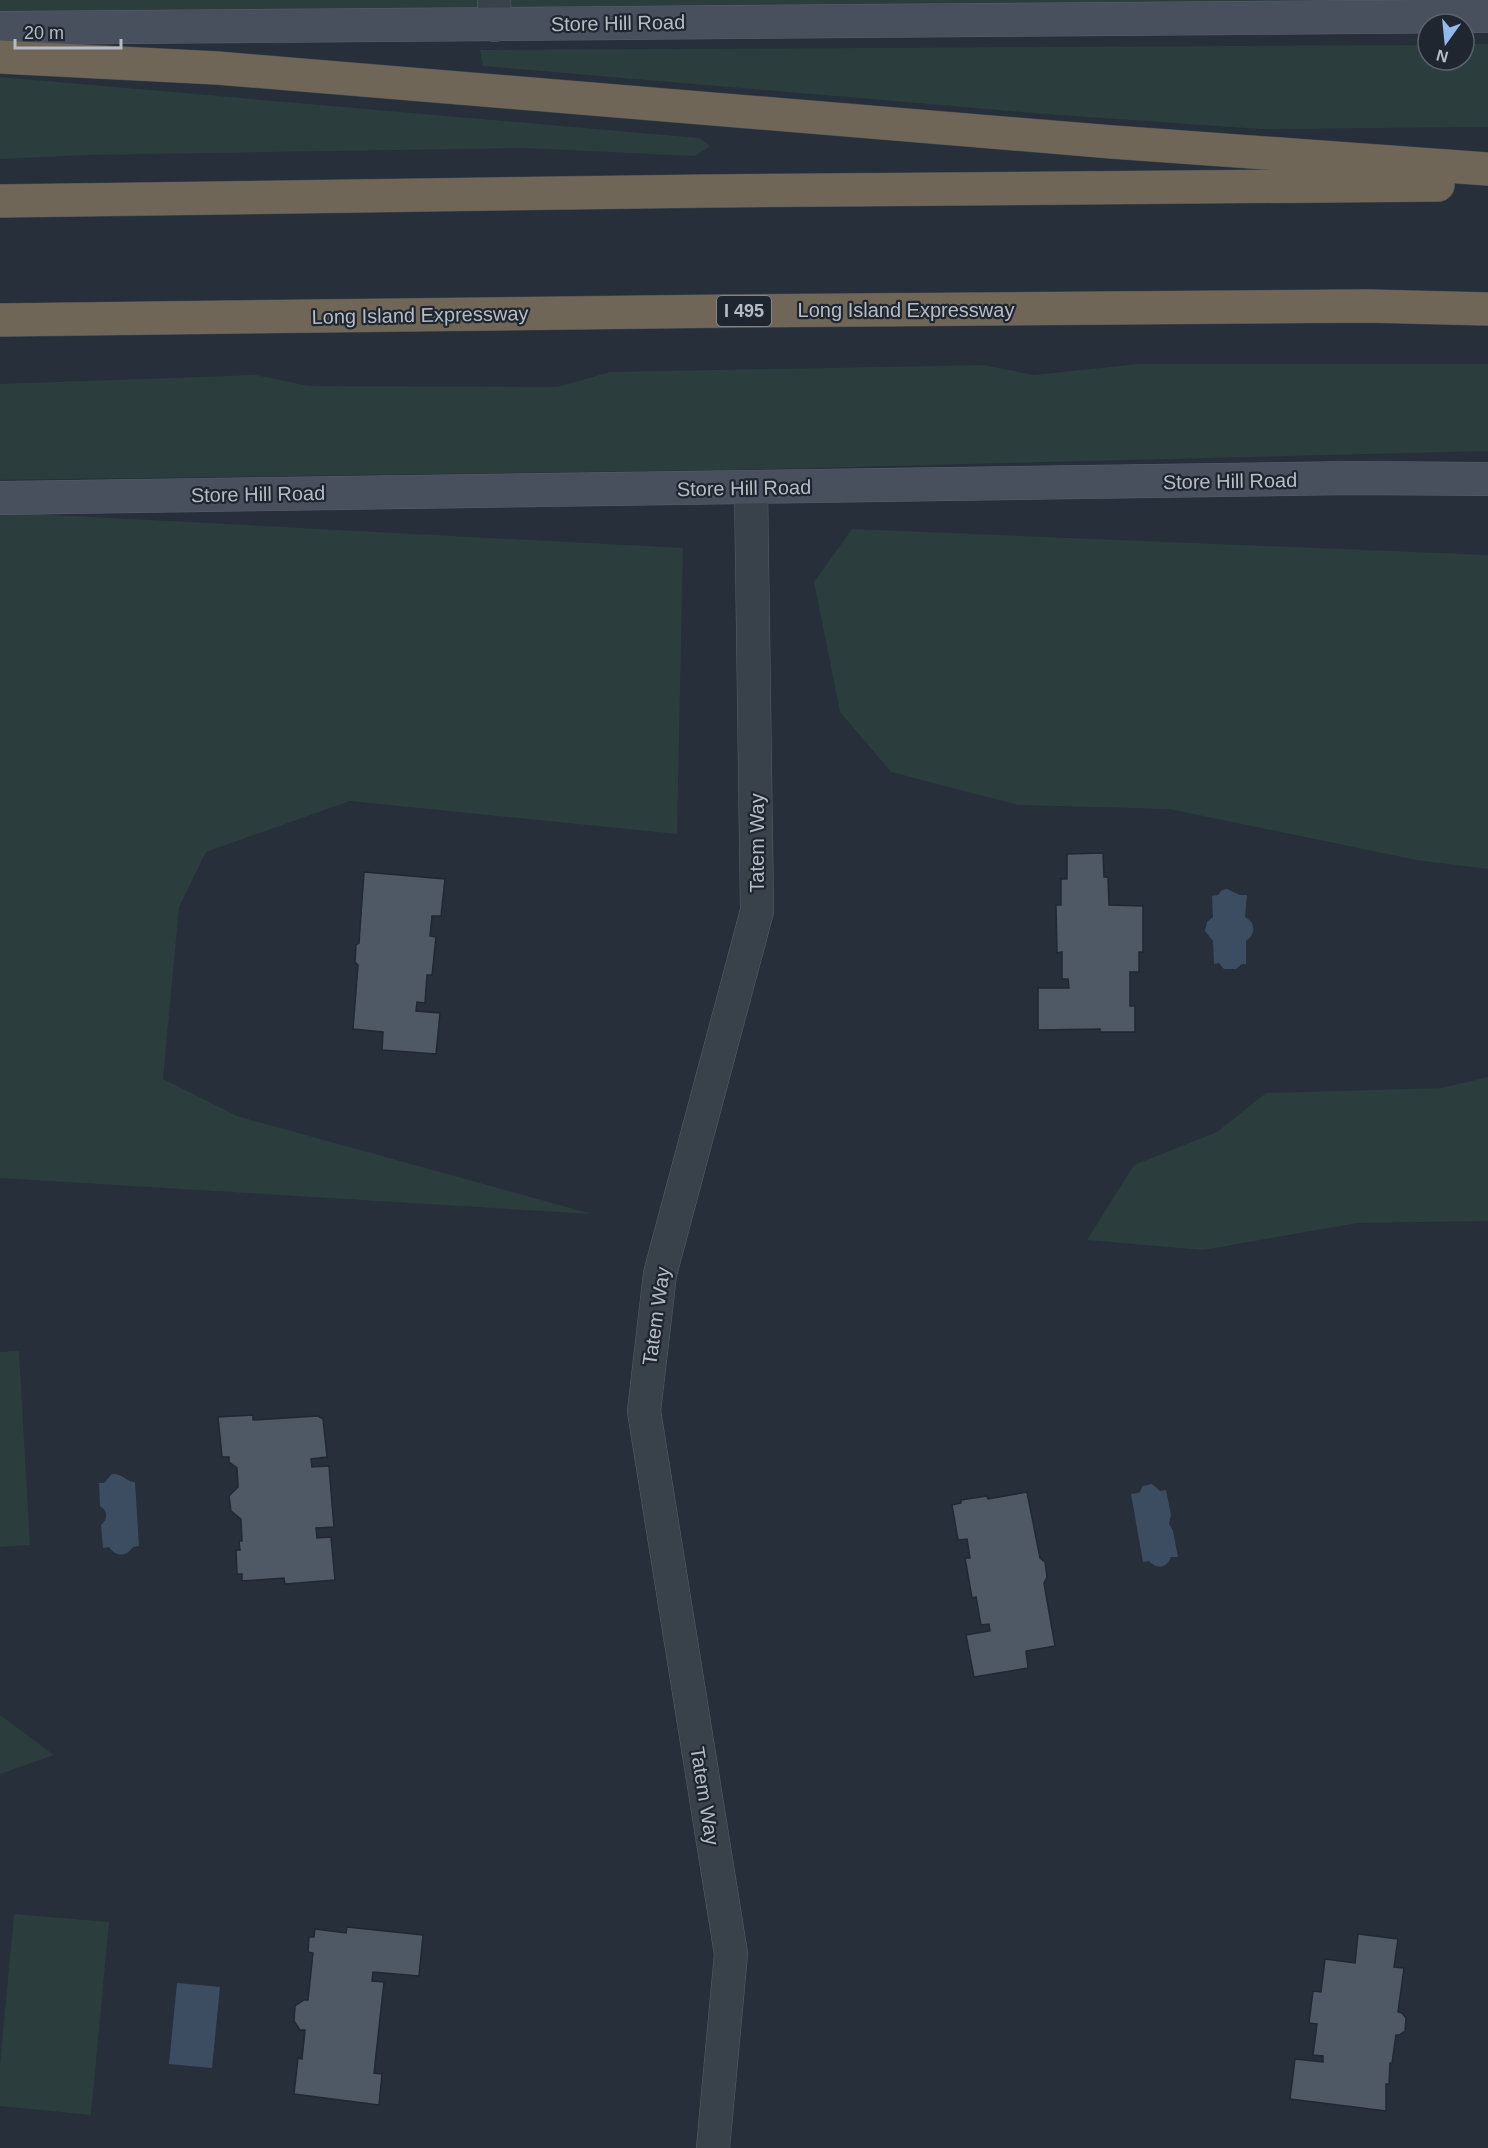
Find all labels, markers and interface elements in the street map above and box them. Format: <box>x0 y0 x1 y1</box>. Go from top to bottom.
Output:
street label: Store Hill Road <box>551 11 685 35</box>
scale bar <box>15 12 122 50</box>
north arrow <box>1416 12 1476 72</box>
text: 20 m <box>24 23 64 43</box>
text: N <box>1434 46 1450 66</box>
road number: I 495 <box>717 296 771 326</box>
street label: Long Island Expressway <box>798 299 1014 321</box>
street label: Long Island Expressway <box>311 302 529 328</box>
street label: Store Hill Road <box>1163 469 1297 493</box>
street label: Store Hill Road <box>677 476 811 500</box>
street label: Store Hill Road <box>191 482 325 506</box>
street label: Tatem Way <box>746 793 768 893</box>
street label: Tatem Way <box>638 1265 674 1367</box>
street label: Tatem Way <box>686 1745 724 1847</box>

